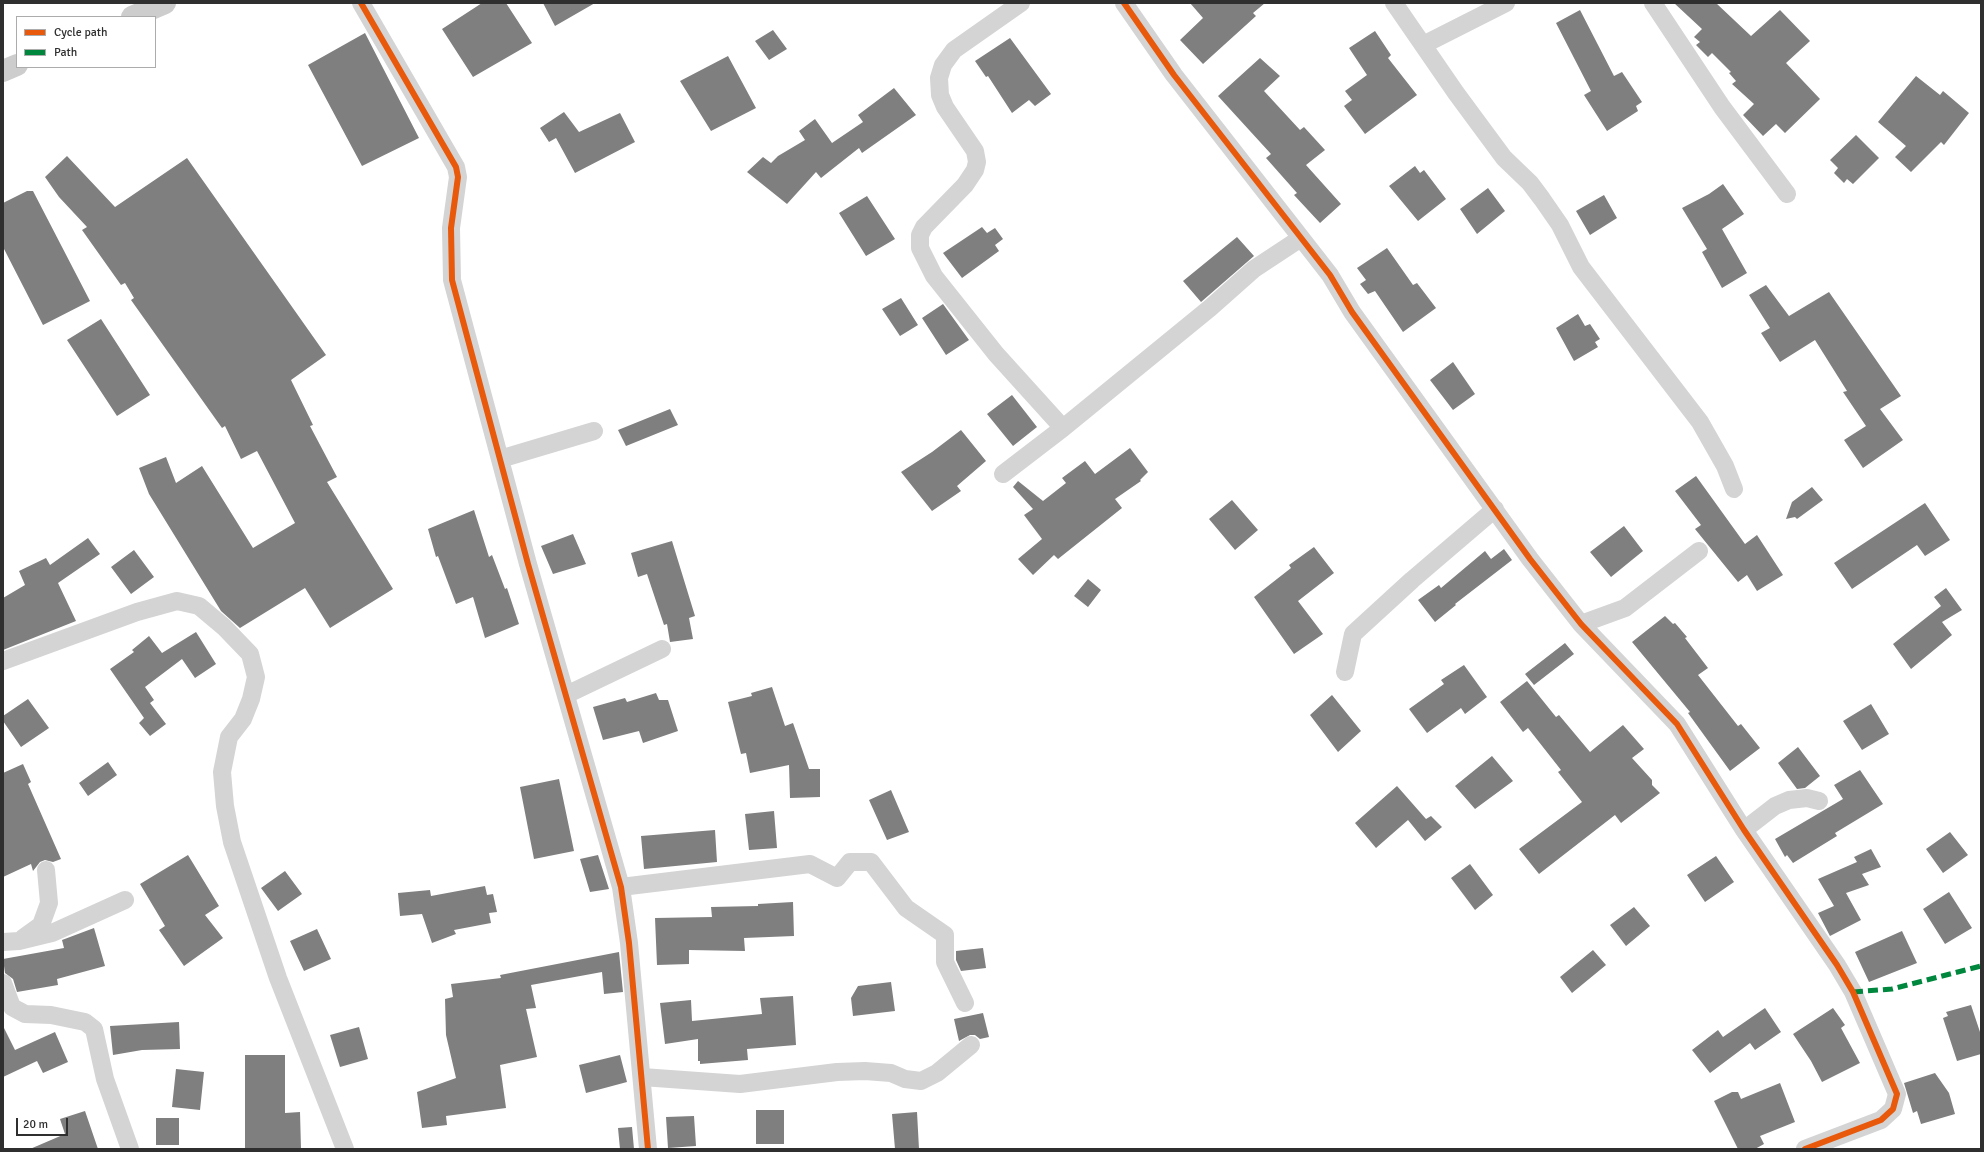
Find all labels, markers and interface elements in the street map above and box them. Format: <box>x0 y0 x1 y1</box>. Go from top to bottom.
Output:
legend <box>16 16 156 68</box>
text: Cycle path <box>54 25 107 40</box>
text: Path <box>54 45 77 60</box>
scale bar <box>18 1110 70 1136</box>
text: 20 m <box>23 1117 48 1132</box>

